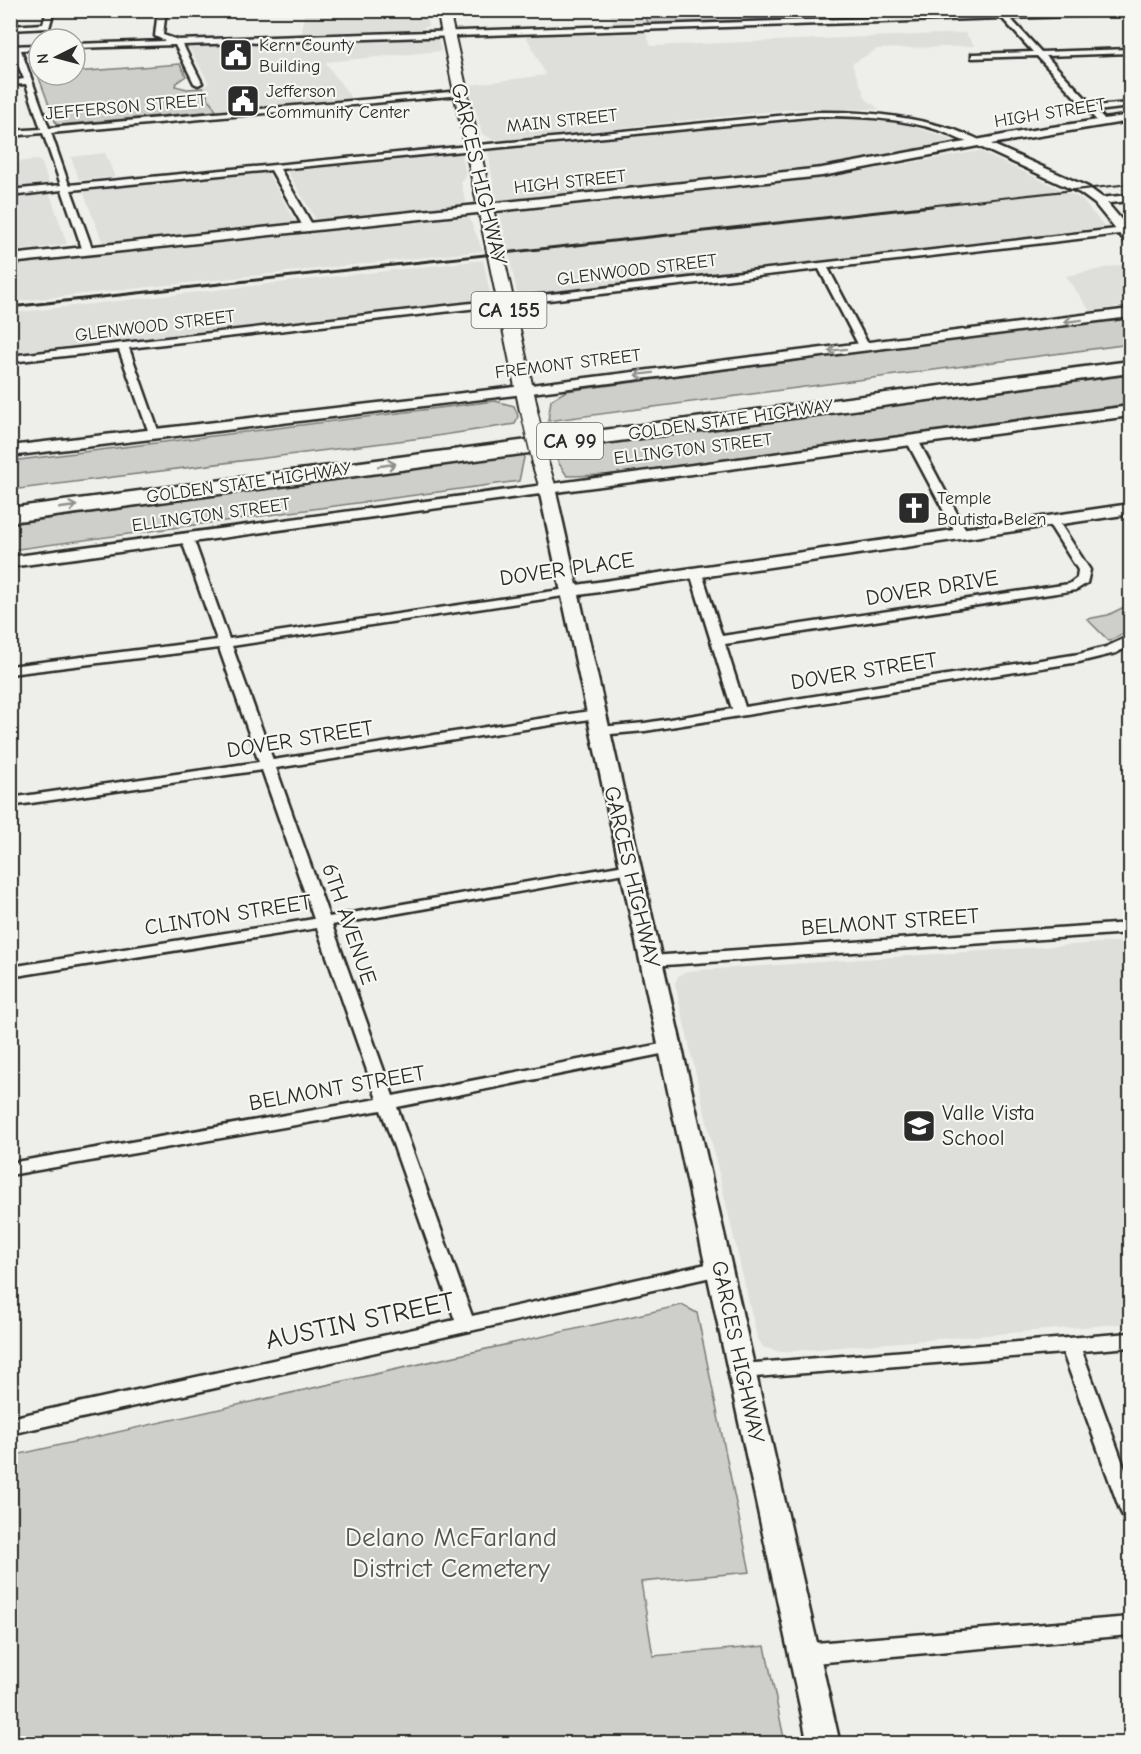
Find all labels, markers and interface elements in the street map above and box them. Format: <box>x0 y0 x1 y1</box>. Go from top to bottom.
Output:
north arrow <box>27 27 87 87</box>
place label: Kern County Building <box>259 35 355 77</box>
public building icon: Kern County Building <box>218 37 254 73</box>
text: N <box>34 52 53 65</box>
street label: GARCES HIGHWAY <box>445 80 513 268</box>
place label: Jefferson Community Center <box>266 81 410 123</box>
public building icon: Jefferson Community Center <box>225 83 261 119</box>
street label: JEFFERSON STREET <box>44 89 208 125</box>
street label: HIGH STREET <box>993 94 1108 132</box>
street label: MAIN STREET <box>505 105 619 137</box>
street label: HIGH STREET <box>513 166 628 198</box>
street label: GLENWOOD STREET <box>556 250 719 290</box>
road number: CA 155 <box>472 292 546 328</box>
street label: GLENWOOD STREET <box>74 306 237 346</box>
one-way arrow <box>1063 315 1083 326</box>
one-way arrow <box>828 344 848 355</box>
street label: FREMONT STREET <box>494 345 643 383</box>
one-way arrow <box>634 369 654 380</box>
street label: GOLDEN STATE HIGHWAY <box>627 395 835 445</box>
road number: CA 99 <box>537 423 603 459</box>
street label: ELLINGTON STREET <box>613 429 774 469</box>
street label: GOLDEN STATE HIGHWAY <box>145 458 353 508</box>
one-way arrow <box>376 460 396 471</box>
place label: Temple Bautista Belen <box>937 488 1046 530</box>
church icon: Temple Bautista Belen <box>896 490 932 526</box>
street label: ELLINGTON STREET <box>131 493 292 537</box>
one-way arrow <box>58 502 78 513</box>
street label: DOVER PLACE <box>498 547 636 591</box>
street label: DOVER DRIVE <box>864 565 1000 611</box>
street label: DOVER STREET <box>789 647 940 695</box>
street label: DOVER STREET <box>225 715 376 763</box>
street label: GARCES HIGHWAY <box>598 783 666 971</box>
street label: 6TH AVENUE <box>316 860 382 988</box>
street label: CLINTON STREET <box>143 889 314 941</box>
street label: BELMONT STREET <box>800 903 980 941</box>
street label: BELMONT STREET <box>247 1060 428 1116</box>
place label: Valle Vista School <box>942 1100 1035 1151</box>
school or university icon: Valle Vista School <box>901 1108 937 1144</box>
street label: GARCES HIGHWAY <box>706 1258 770 1446</box>
street label: AUSTIN STREET <box>263 1286 457 1356</box>
park label: Delano McFarland District Cemetery <box>345 1522 557 1584</box>

